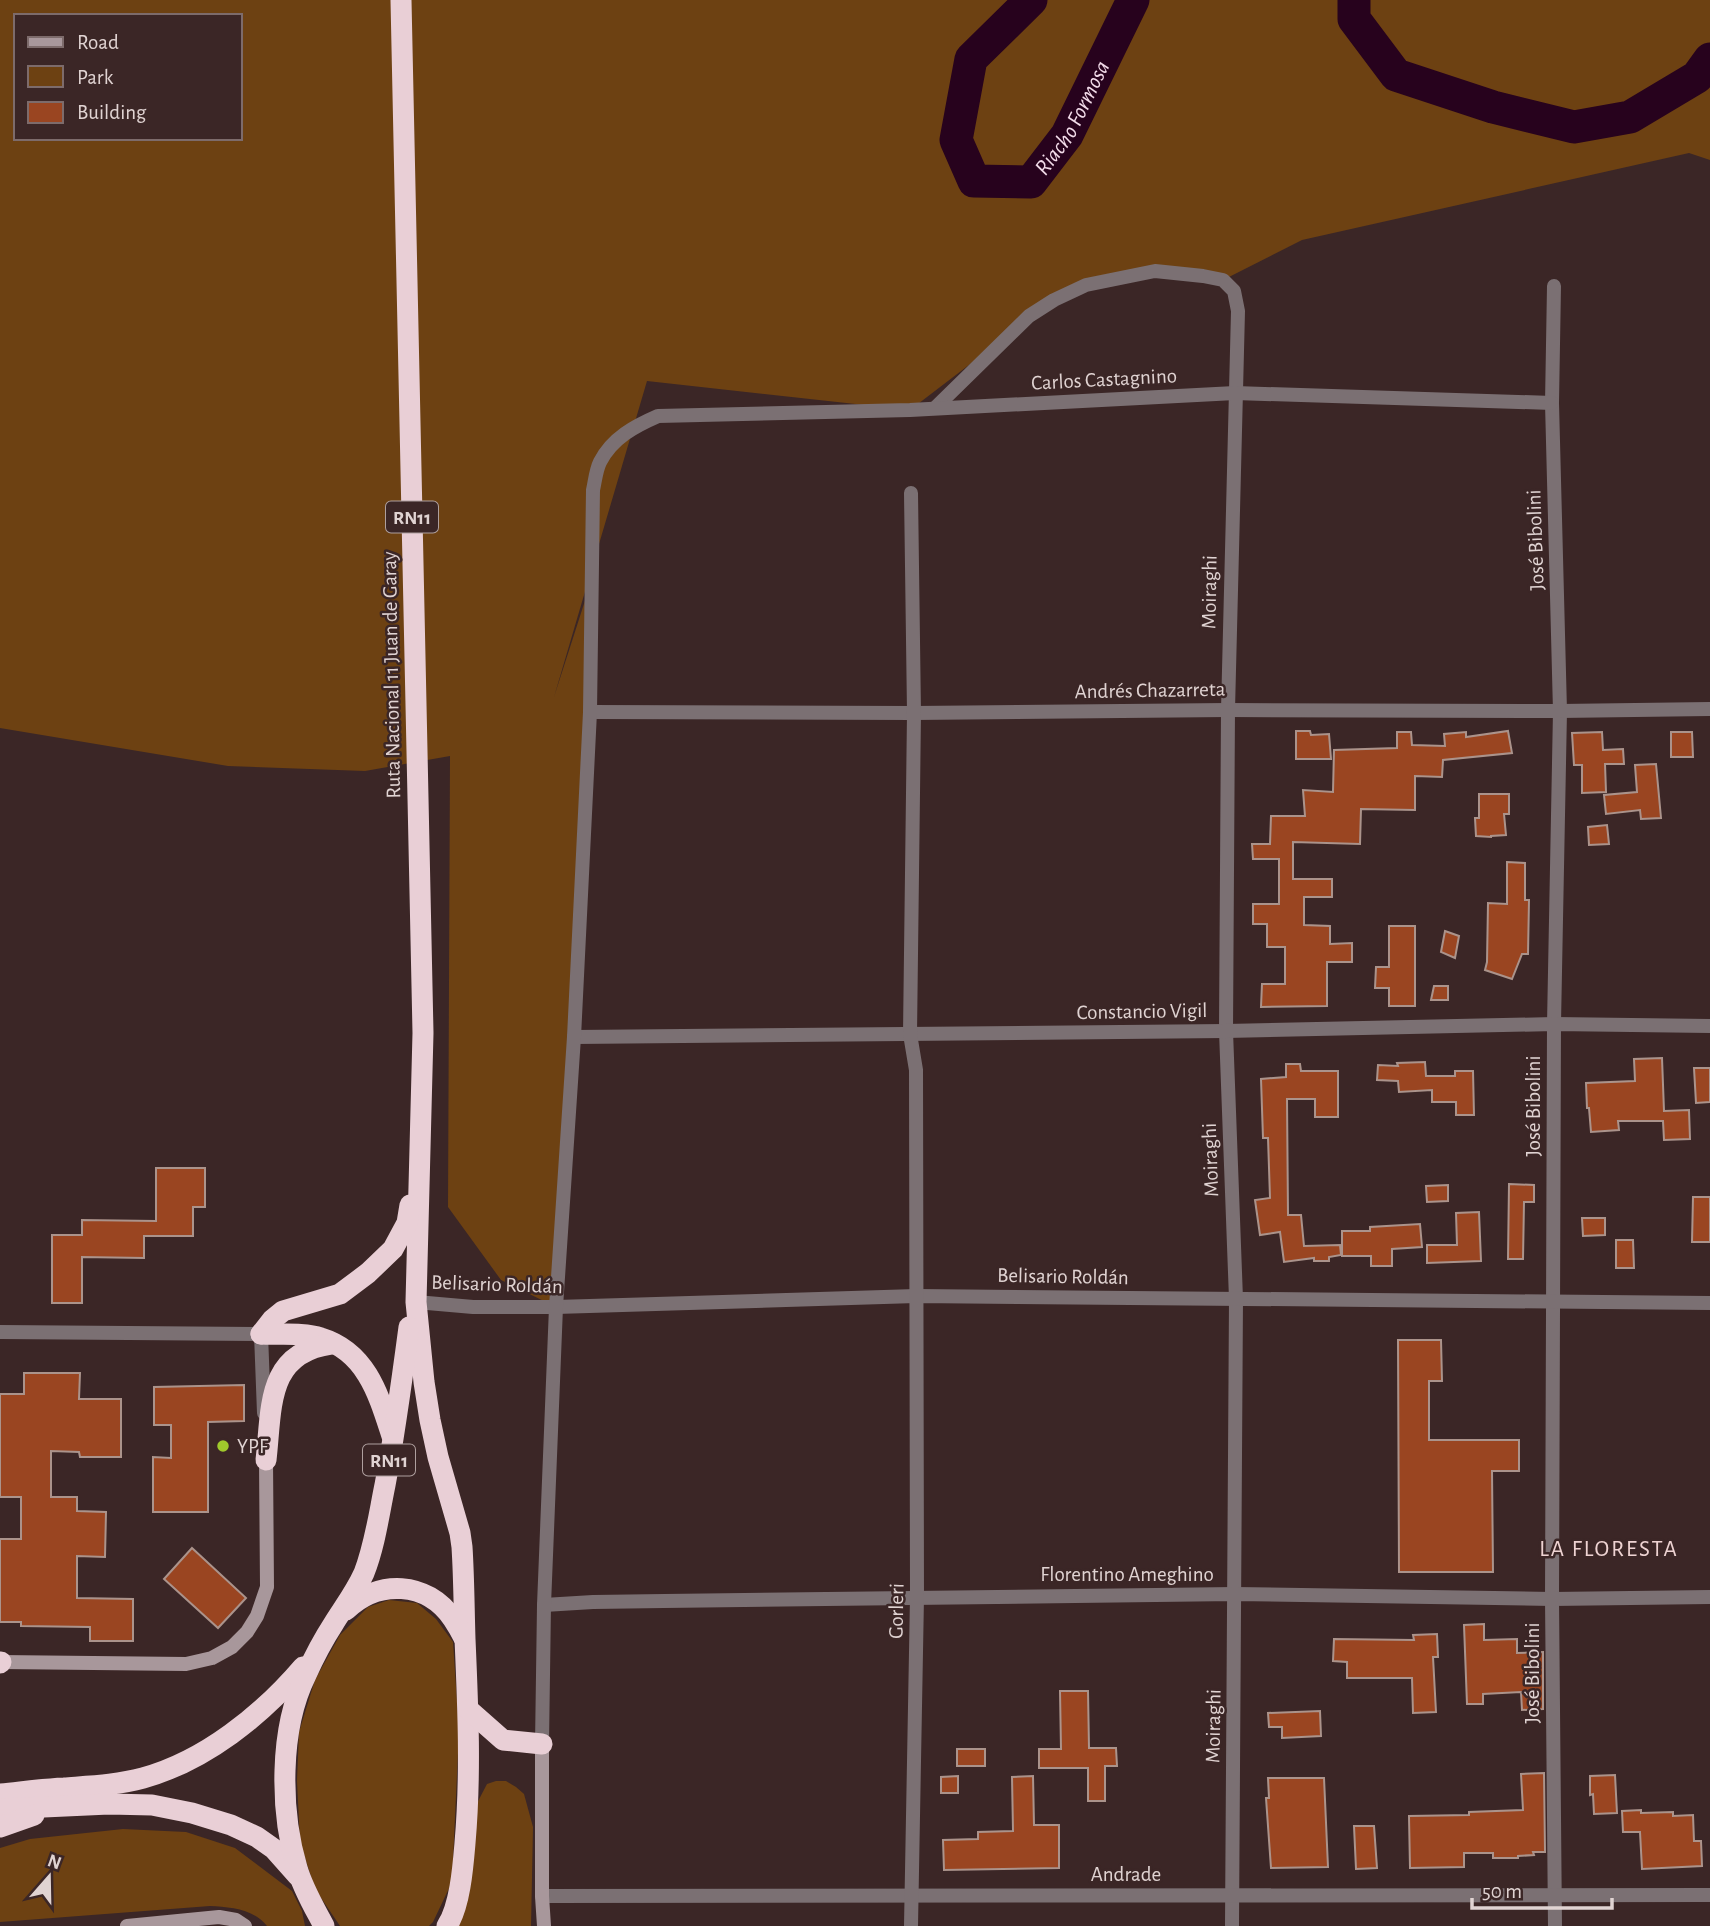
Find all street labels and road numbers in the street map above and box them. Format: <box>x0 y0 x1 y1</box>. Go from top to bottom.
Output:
street label: Carlos Castagnino <box>1031 365 1177 394</box>
street label: José Bibolini <box>1523 489 1548 591</box>
road number: RN11 <box>386 502 438 532</box>
street label: Ruta Nacional 11 Juan de Garay <box>379 551 404 799</box>
street label: Moiraghi <box>1198 555 1221 629</box>
street label: Andrés Chazarreta <box>1075 679 1226 702</box>
street label: Constancio Vigil <box>1077 1000 1207 1023</box>
street label: José Bibolini <box>1523 1056 1544 1156</box>
street label: Moiraghi <box>1199 1123 1222 1197</box>
street label: Belisario Roldán <box>997 1265 1129 1288</box>
street label: Belisario Roldán <box>431 1272 563 1297</box>
road number: RN11 <box>363 1444 415 1476</box>
street label: Florentino Ameghino <box>1040 1564 1214 1585</box>
street label: Gorleri <box>886 1583 907 1639</box>
street label: José Bibolini <box>1522 1623 1543 1723</box>
street label: Moiraghi <box>1202 1689 1225 1763</box>
street label: Andrade <box>1091 1864 1161 1885</box>

